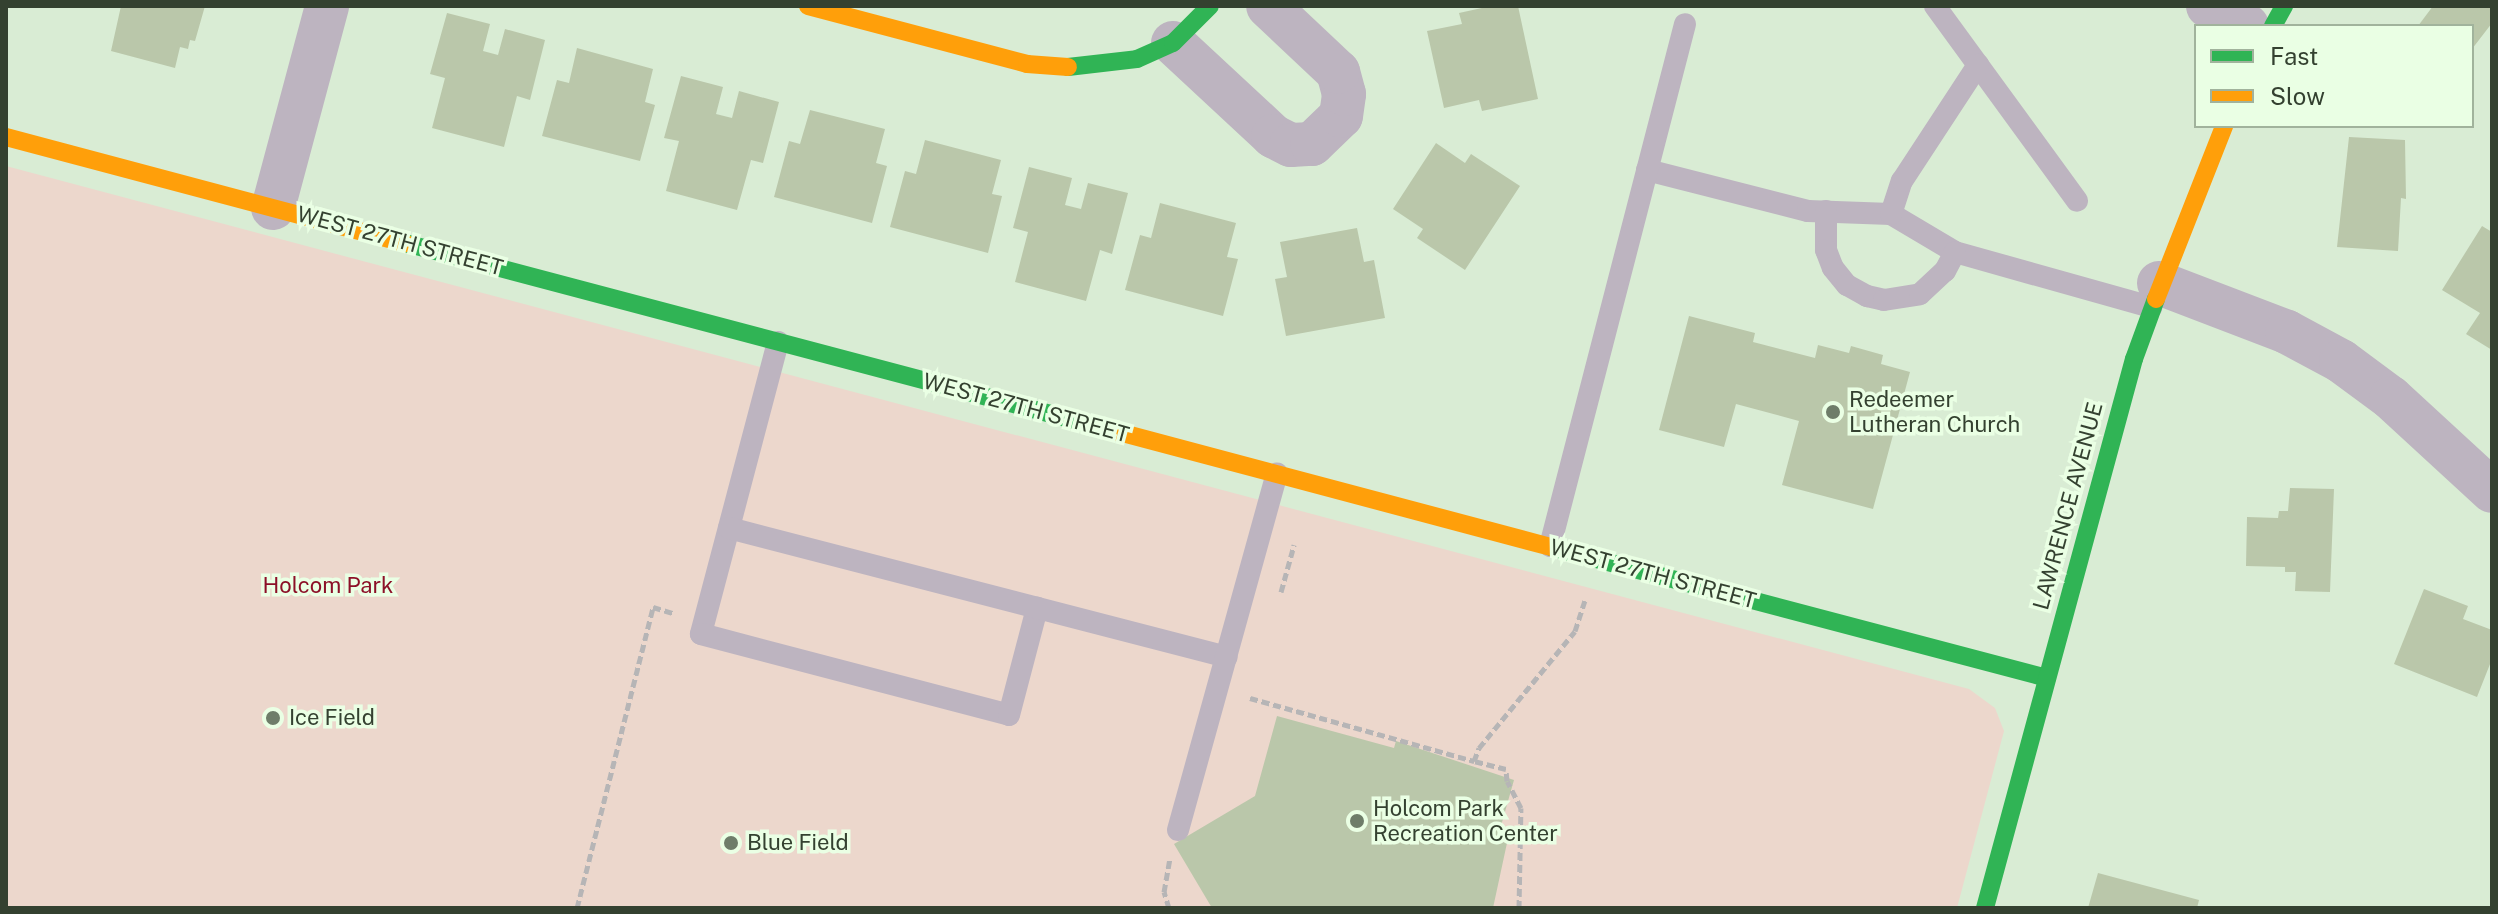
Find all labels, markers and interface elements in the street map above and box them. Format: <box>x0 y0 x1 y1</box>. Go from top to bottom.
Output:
legend <box>2194 24 2474 128</box>
text: Fast <box>2270 42 2318 70</box>
text: Slow <box>2270 82 2325 110</box>
street label: WEST 27TH STREET <box>294 201 506 281</box>
street label: WEST 27TH STREET <box>920 368 1132 448</box>
place label: Redeemer Lutheran Church <box>1849 386 2020 438</box>
street label: LAWRENCE AVENUE <box>2028 399 2108 613</box>
marker: Redeemer Lutheran Church <box>1824 403 1842 421</box>
street label: WEST 27TH STREET <box>1547 534 1759 614</box>
park label: Holcom Park <box>263 573 393 599</box>
place label: Ice Field <box>289 705 375 731</box>
marker: Ice Field <box>264 709 282 727</box>
place label: Holcom Park Recreation Center <box>1373 795 1558 846</box>
marker: Holcom Park Recreation Center <box>1348 812 1366 830</box>
place label: Blue Field <box>747 830 849 856</box>
marker: Blue Field <box>722 834 740 852</box>

